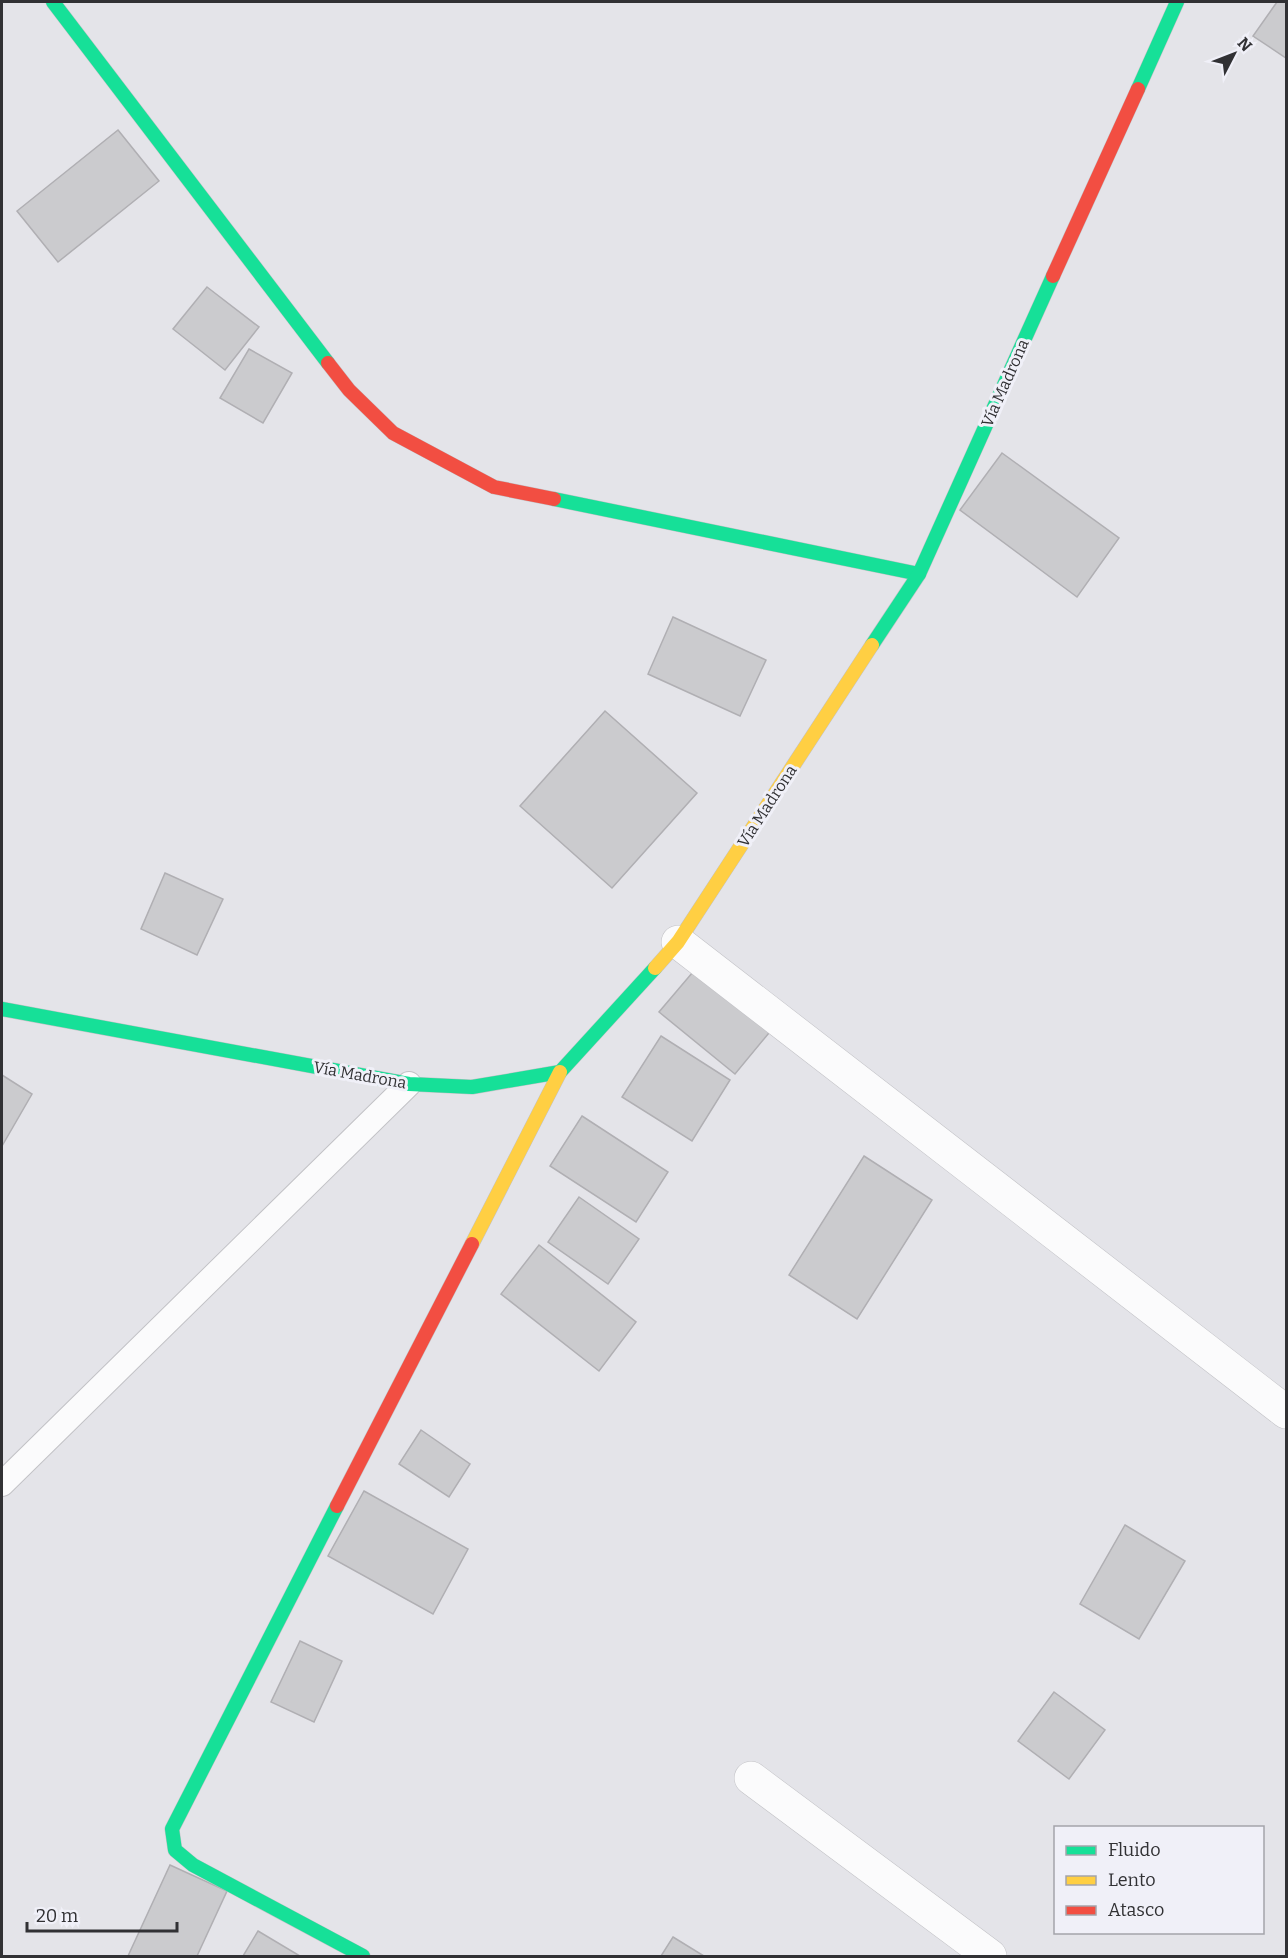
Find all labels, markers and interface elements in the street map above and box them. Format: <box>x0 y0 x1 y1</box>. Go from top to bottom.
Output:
north arrow <box>1204 24 1264 84</box>
text: N <box>1234 33 1256 55</box>
street label: Vía Madrona <box>977 336 1033 430</box>
street label: Vía Madrona <box>733 761 801 851</box>
street label: Vía Madrona <box>312 1057 408 1093</box>
legend <box>1054 1826 1264 1934</box>
text: Fluido <box>1108 1839 1161 1861</box>
text: Lento <box>1108 1869 1156 1891</box>
scale bar <box>27 1895 177 1933</box>
text: Atasco <box>1108 1899 1164 1921</box>
text: 20 m <box>36 1905 78 1927</box>

